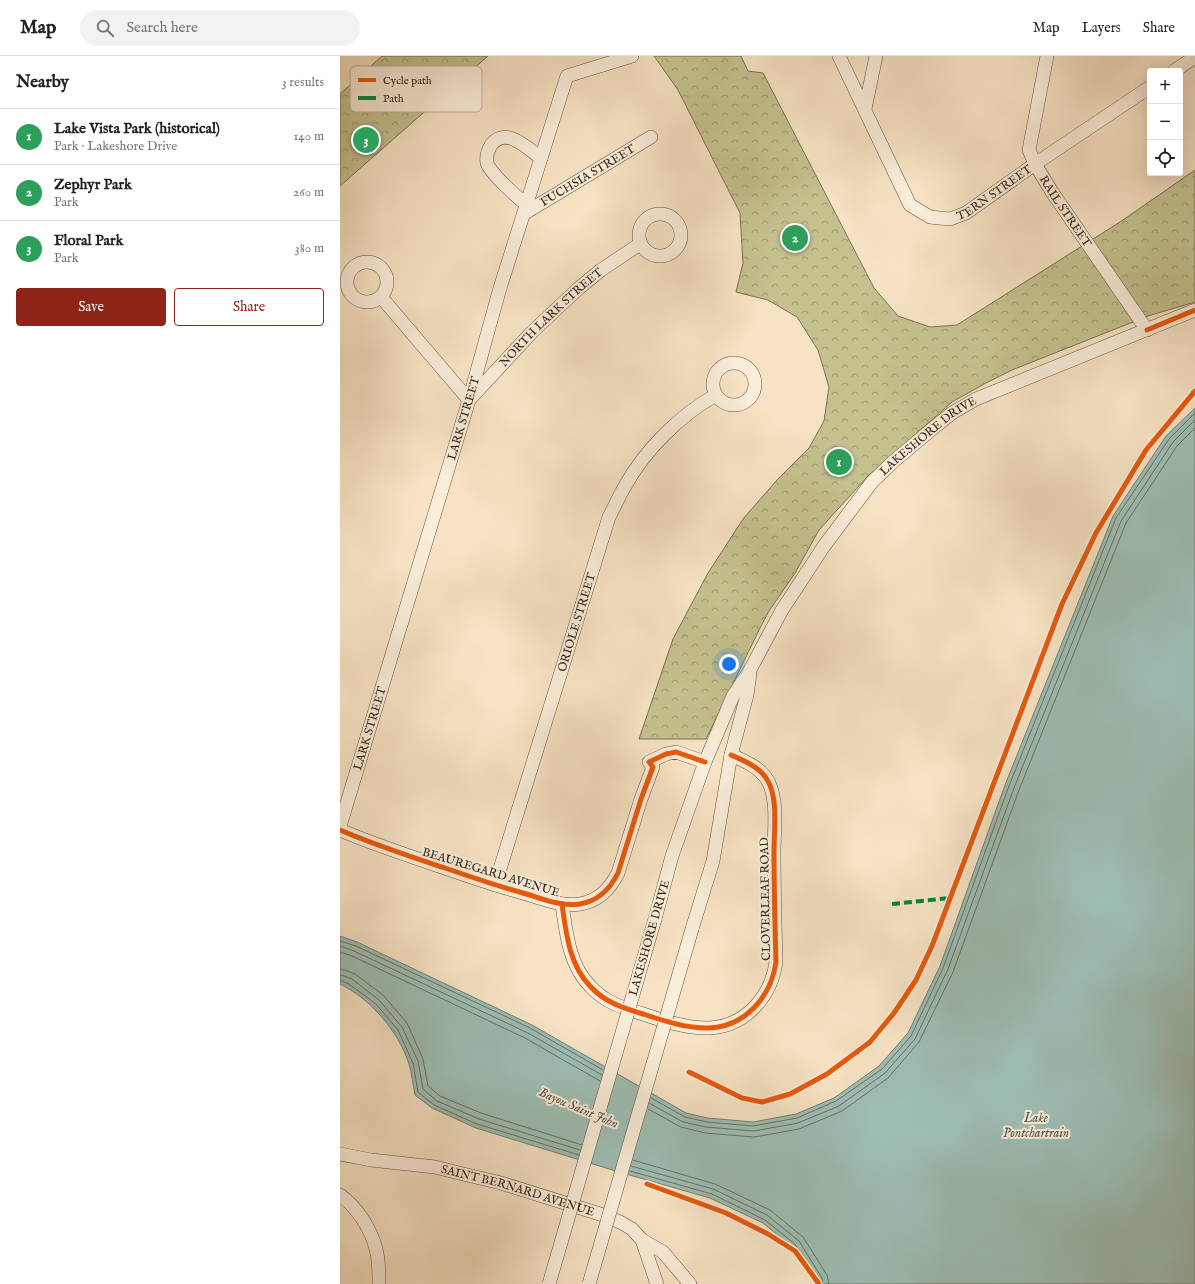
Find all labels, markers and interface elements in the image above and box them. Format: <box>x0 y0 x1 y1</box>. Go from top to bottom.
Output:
search box <box>80 10 360 46</box>
text: Map <box>20 16 56 40</box>
icon: search <box>94 17 116 39</box>
text: Search here <box>126 18 198 37</box>
text: Map <box>1033 19 1060 37</box>
text: Layers <box>1082 19 1121 37</box>
text: Share <box>1143 19 1175 37</box>
legend <box>350 66 482 112</box>
map controls <box>1147 68 1183 176</box>
button: + <box>1147 68 1183 104</box>
text: Nearby <box>16 72 69 93</box>
text: 3 results <box>282 74 324 91</box>
text: Cycle path <box>383 74 432 88</box>
text: Path <box>383 92 404 106</box>
button: − <box>1147 104 1183 140</box>
text: Lake Vista Park (historical) <box>54 119 220 138</box>
pin: 3 <box>353 125 379 155</box>
text: 1 <box>27 128 31 145</box>
text: 140 m <box>294 128 324 145</box>
text: Park · Lakeshore Drive <box>54 138 177 155</box>
button: locate <box>1147 140 1183 176</box>
street label: FUCHSIA STREET <box>538 141 638 210</box>
street label: TERN STREET <box>954 162 1035 224</box>
street label: RAIL STREET <box>1036 173 1095 250</box>
text: Zephyr Park <box>54 175 132 194</box>
text: 2 <box>26 184 32 201</box>
text: 260 m <box>293 184 324 201</box>
text: Park <box>54 194 79 211</box>
pin: 2 <box>782 223 808 253</box>
text: Floral Park <box>54 231 124 250</box>
text: 3 <box>27 240 31 257</box>
text: 380 m <box>295 240 324 257</box>
text: Park <box>54 250 79 267</box>
street label: NORTH LARK STREET <box>496 265 606 370</box>
button: Save <box>16 288 166 326</box>
button: Share <box>174 288 324 326</box>
street label: LARK STREET <box>444 375 483 462</box>
street label: LAKESHORE DRIVE <box>877 393 979 479</box>
pin: 1 <box>826 447 852 477</box>
street label: ORIOLE STREET <box>555 571 599 674</box>
your location <box>719 654 739 674</box>
street label: LARK STREET <box>350 685 390 772</box>
street label: CLOVERLEAF ROAD <box>757 837 774 961</box>
street label: BEAUREGARD AVENUE <box>420 844 561 901</box>
street label: LAKESHORE DRIVE <box>626 879 673 998</box>
water label: Bayou Saint John <box>536 1084 621 1133</box>
water label: Lake Pontchartrain <box>1003 1110 1069 1142</box>
street label: SAINT BERNARD AVENUE <box>439 1162 596 1220</box>

